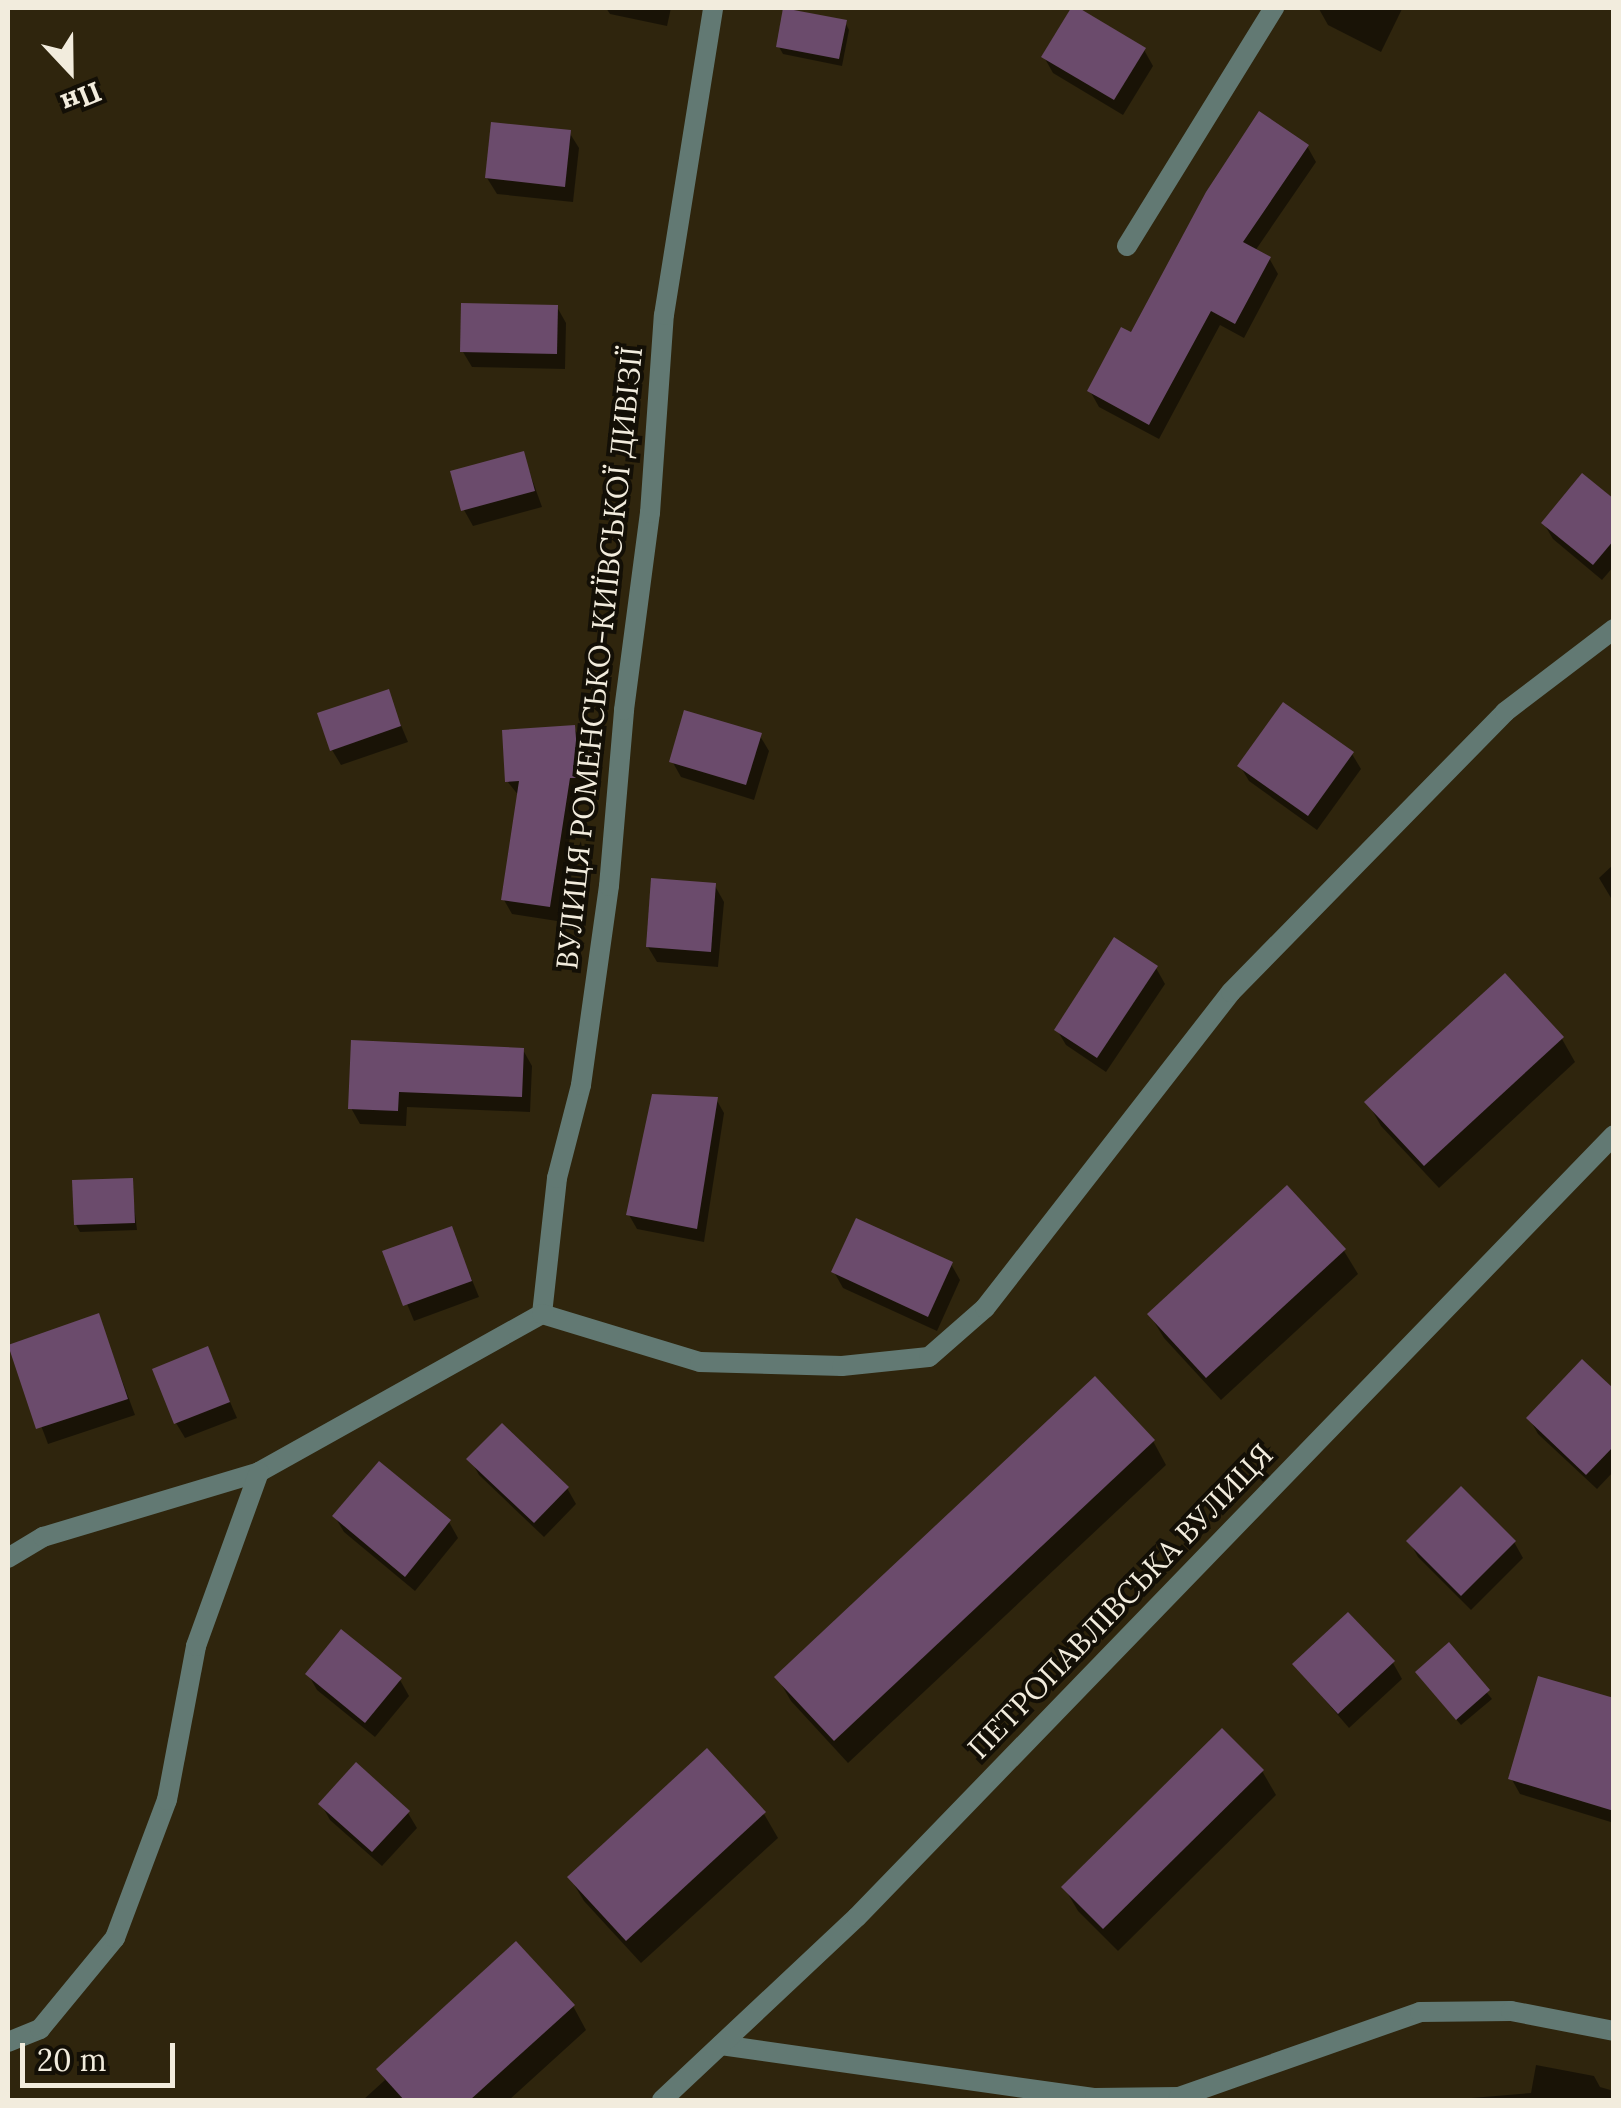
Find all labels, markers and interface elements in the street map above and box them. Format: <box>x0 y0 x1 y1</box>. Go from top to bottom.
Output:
north arrow <box>20 20 120 120</box>
text: Пн <box>56 74 107 122</box>
street label: ВУЛИЦЯ РОМЕНСЬКО-КИЇВСЬКОЇ ДИВІЗІЇ <box>548 345 650 971</box>
street label: ПЕТРОПАВЛІВСЬКА ВУЛИЦЯ <box>960 1436 1280 1766</box>
scale bar <box>25 2023 180 2085</box>
text: 20 m <box>37 2041 106 2079</box>

